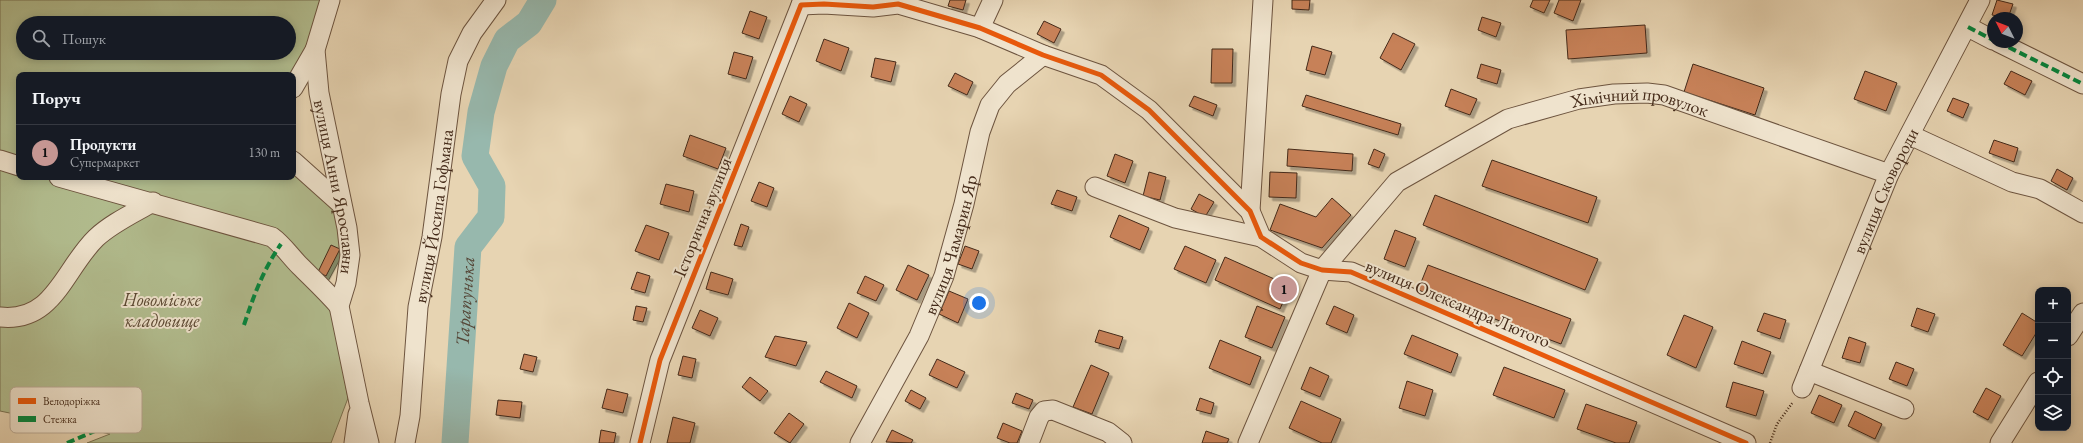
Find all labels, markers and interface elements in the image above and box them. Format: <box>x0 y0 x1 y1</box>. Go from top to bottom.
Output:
north arrow <box>1987 12 2023 48</box>
search box <box>16 16 296 60</box>
icon: search <box>30 27 52 49</box>
text: Пошук <box>62 29 106 48</box>
street label: Хімічний провулок <box>1566 81 1712 122</box>
text: Поруч <box>32 87 81 109</box>
street label: вулиця Анни Ярославни <box>309 97 362 276</box>
street label: вулиця Сковороди <box>1846 123 1923 257</box>
street label: вулиця Йосипа Гофмана <box>408 127 458 305</box>
text: Продукти <box>70 135 136 154</box>
text: 1 <box>42 144 48 161</box>
text: 130 m <box>249 144 280 161</box>
text: Супермаркет <box>70 154 140 171</box>
street label: Історична вулиця <box>668 154 736 280</box>
street label: вулиця Чамарин Яр <box>918 173 982 318</box>
street label: вулиця Олександра Лютого <box>1362 254 1554 352</box>
water label: Тарапунька <box>449 256 480 347</box>
pin: 1 <box>1271 274 1297 304</box>
map controls <box>2035 287 2071 431</box>
button: + <box>2035 287 2071 323</box>
park label: Новоміське кладовище <box>122 288 202 332</box>
your location <box>969 293 989 313</box>
button: − <box>2035 323 2071 359</box>
button: locate <box>2035 359 2071 395</box>
legend <box>10 387 142 433</box>
text: Велодоріжка <box>43 394 101 408</box>
button: layers <box>2035 395 2071 431</box>
text: Стежка <box>43 412 77 426</box>

